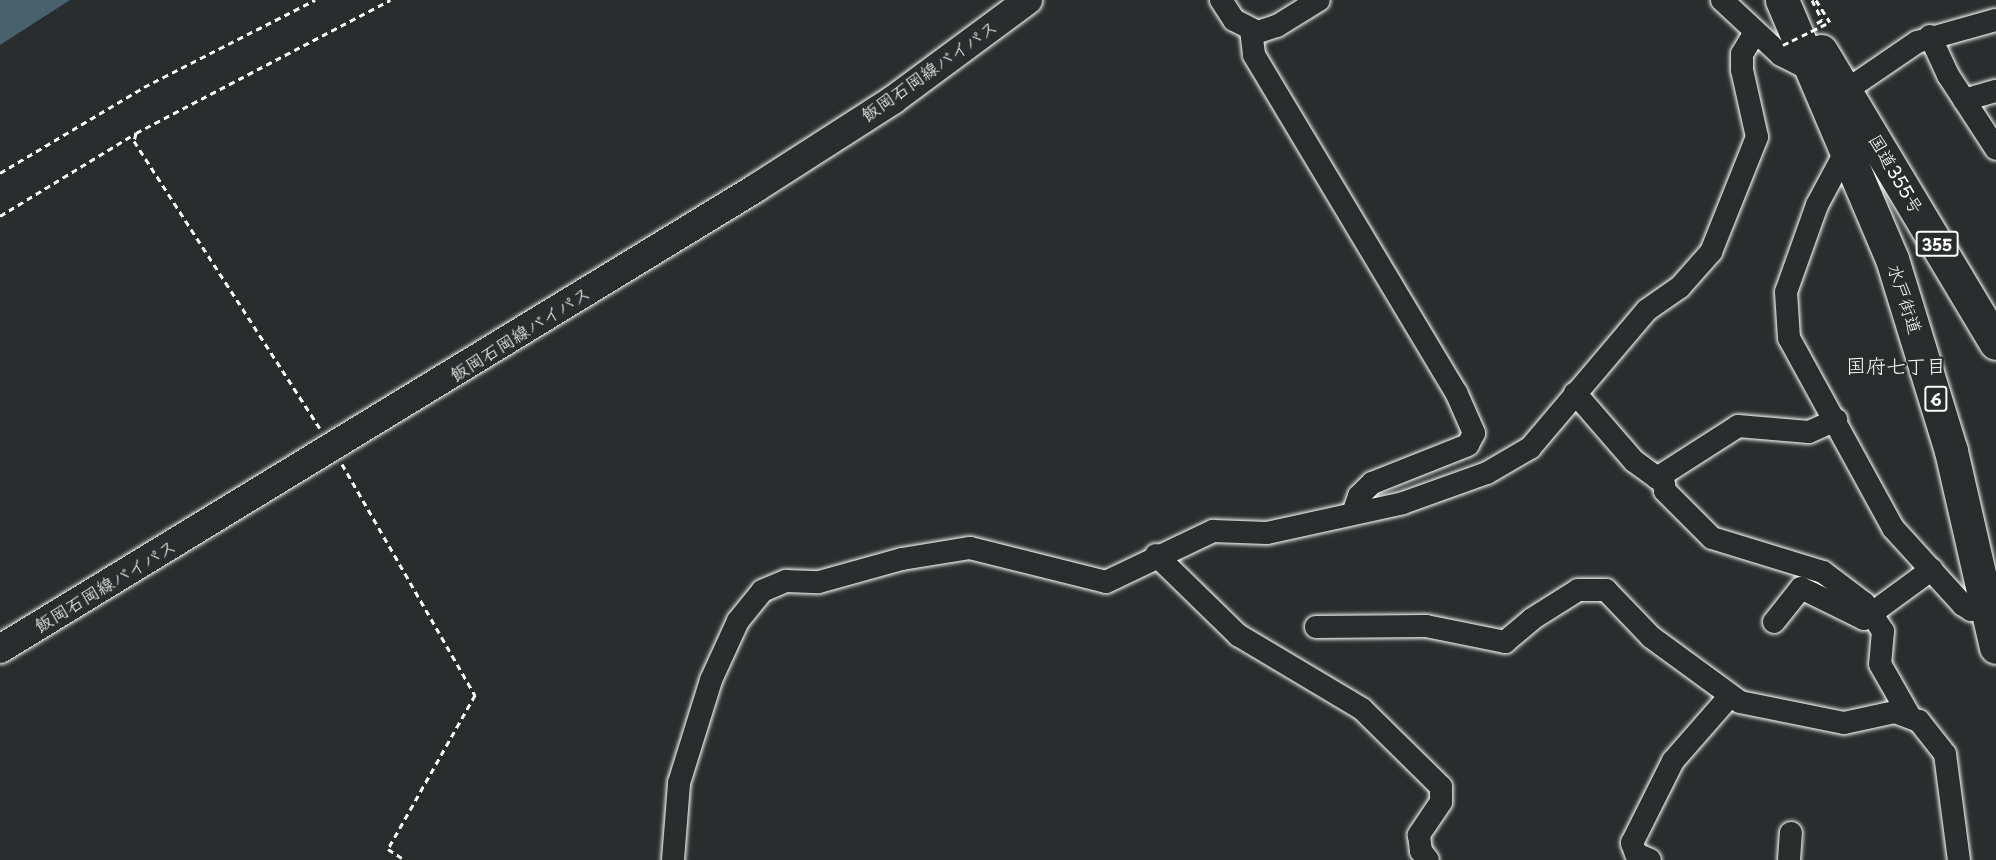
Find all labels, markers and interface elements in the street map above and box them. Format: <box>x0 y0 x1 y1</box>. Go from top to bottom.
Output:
street label: 飯岡石岡線バイパス <box>856 16 1002 126</box>
street label: 国道355号 <box>1864 130 1928 218</box>
road number: 355 <box>1914 231 1960 257</box>
street label: 水戸街道 <box>1884 261 1926 337</box>
street label: 飯岡石岡線バイパス <box>446 282 594 386</box>
district label: 国府七丁目 <box>1846 353 1946 377</box>
road number: 6 <box>1924 386 1948 412</box>
street label: 飯岡石岡線バイパス <box>30 535 180 637</box>

